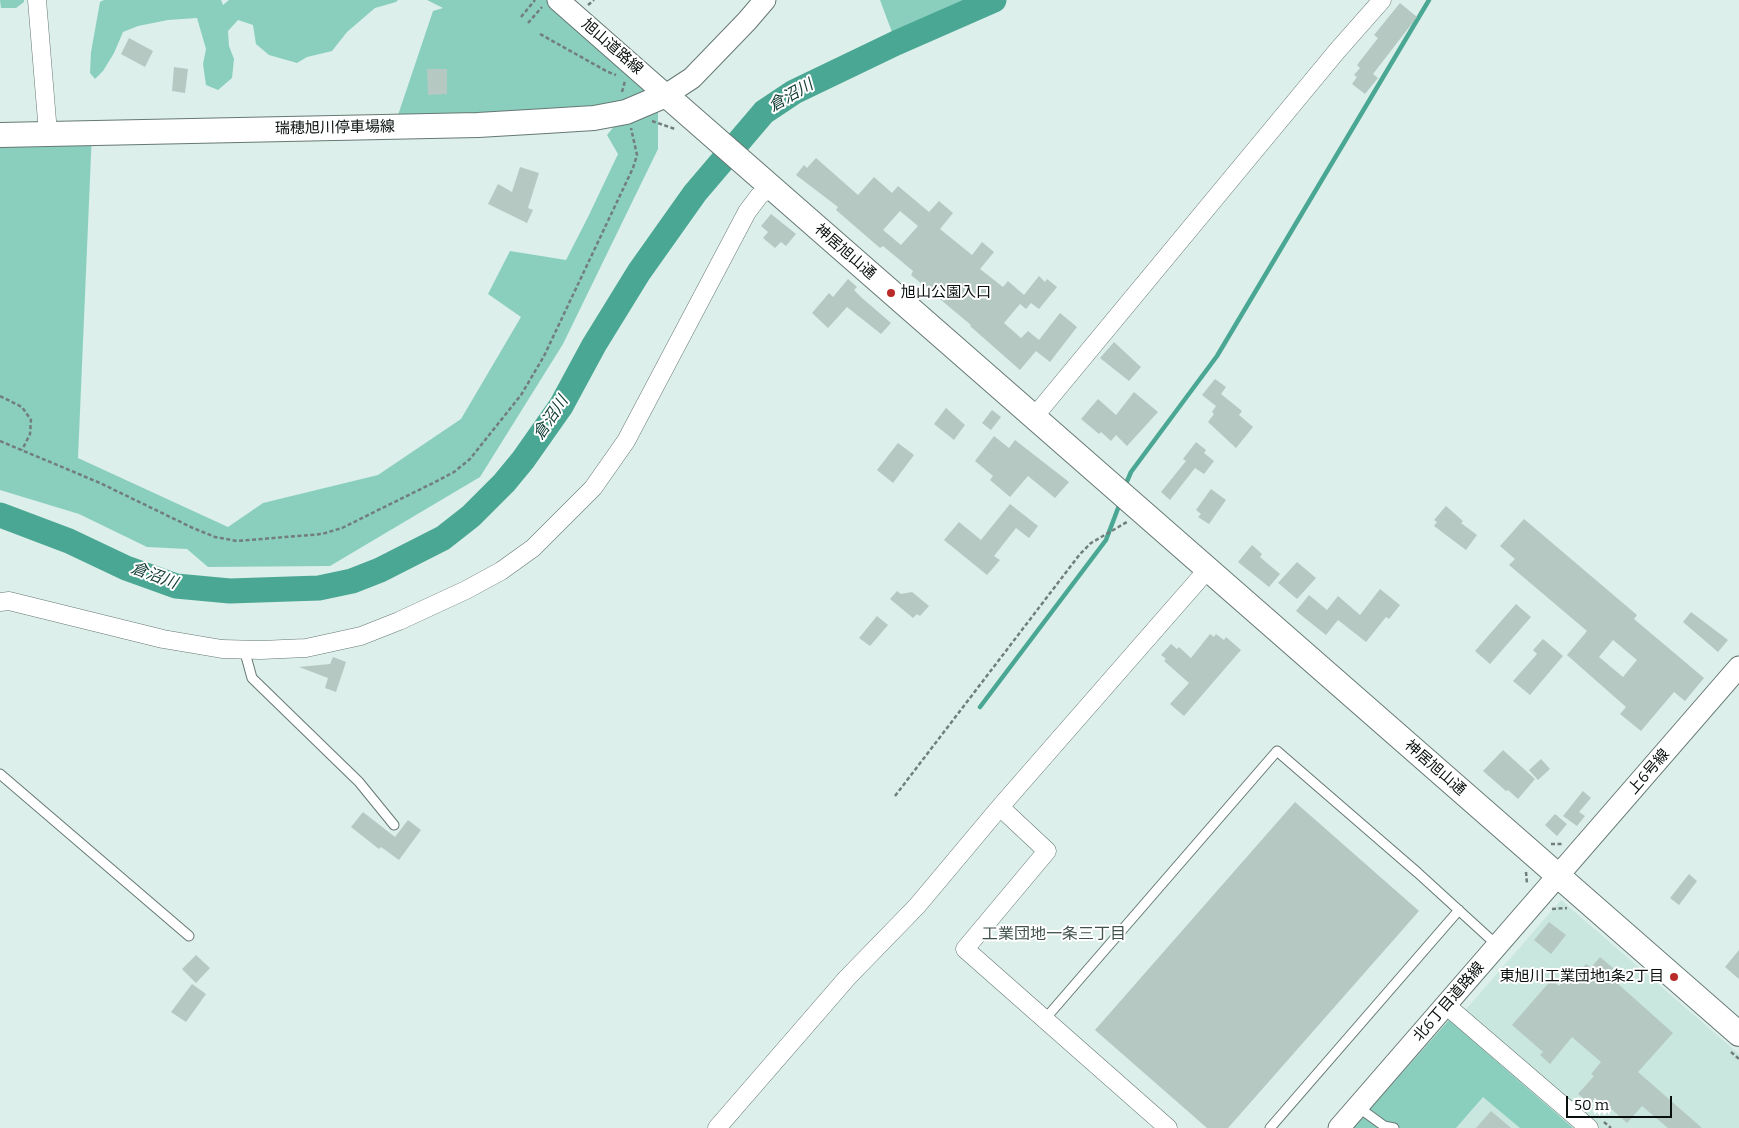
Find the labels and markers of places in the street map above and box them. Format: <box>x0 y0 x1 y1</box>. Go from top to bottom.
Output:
place label: 旭山公園入口 <box>901 284 991 302</box>
marker: 旭山公園入口 <box>885 287 897 299</box>
place label: 東旭川工業団地1条2丁目 <box>1500 968 1664 986</box>
marker: 東旭川工業団地1条2丁目 <box>1668 971 1680 983</box>

